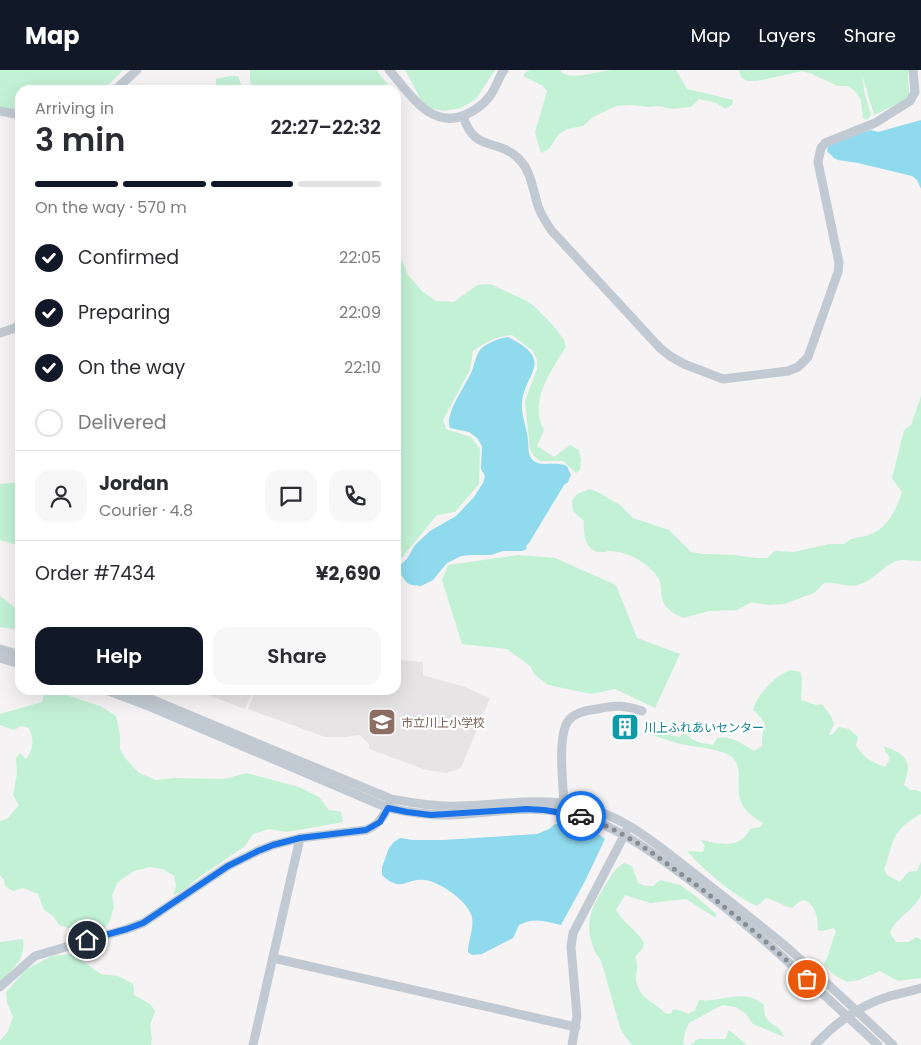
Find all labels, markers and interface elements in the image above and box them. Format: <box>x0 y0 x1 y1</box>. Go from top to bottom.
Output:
text: Map <box>25 19 80 52</box>
text: Map <box>691 23 731 48</box>
text: Layers <box>759 23 816 48</box>
text: Share <box>844 23 896 48</box>
text: Arriving in <box>35 97 114 120</box>
text: 22:27–22:32 <box>270 114 381 141</box>
text: 3 min <box>35 117 125 162</box>
text: On the way · 570 m <box>35 196 187 219</box>
icon: check <box>35 244 63 272</box>
text: Confirmed <box>78 244 179 271</box>
text: 22:05 <box>339 246 381 269</box>
icon: check <box>35 299 63 327</box>
text: Preparing <box>78 299 170 326</box>
text: 22:09 <box>339 301 381 324</box>
icon: check <box>35 354 63 382</box>
text: On the way <box>78 354 185 381</box>
text: 22:10 <box>344 356 381 379</box>
text: Delivered <box>78 409 167 436</box>
button: person <box>35 470 87 522</box>
text: Jordan <box>99 470 169 497</box>
button: chat <box>265 470 317 522</box>
button: phone <box>329 470 381 522</box>
text: Courier · 4.8 <box>99 499 193 522</box>
text: Order #7434 <box>35 560 155 587</box>
text: ¥2,690 <box>316 560 381 587</box>
button: Help <box>35 627 203 685</box>
button: Share <box>213 627 381 685</box>
school or university icon: 市立川上小学校 <box>367 707 397 737</box>
building icon: 川上ふれあいセンター <box>610 712 640 742</box>
place label: 市立川上小学校 <box>401 714 485 731</box>
place label: 川上ふれあいセンター <box>644 719 764 736</box>
courier <box>556 791 606 841</box>
icon: car <box>567 802 595 830</box>
pin <box>66 919 108 961</box>
icon: home <box>73 926 101 954</box>
pin <box>786 958 828 1000</box>
icon: bag <box>793 965 821 993</box>

